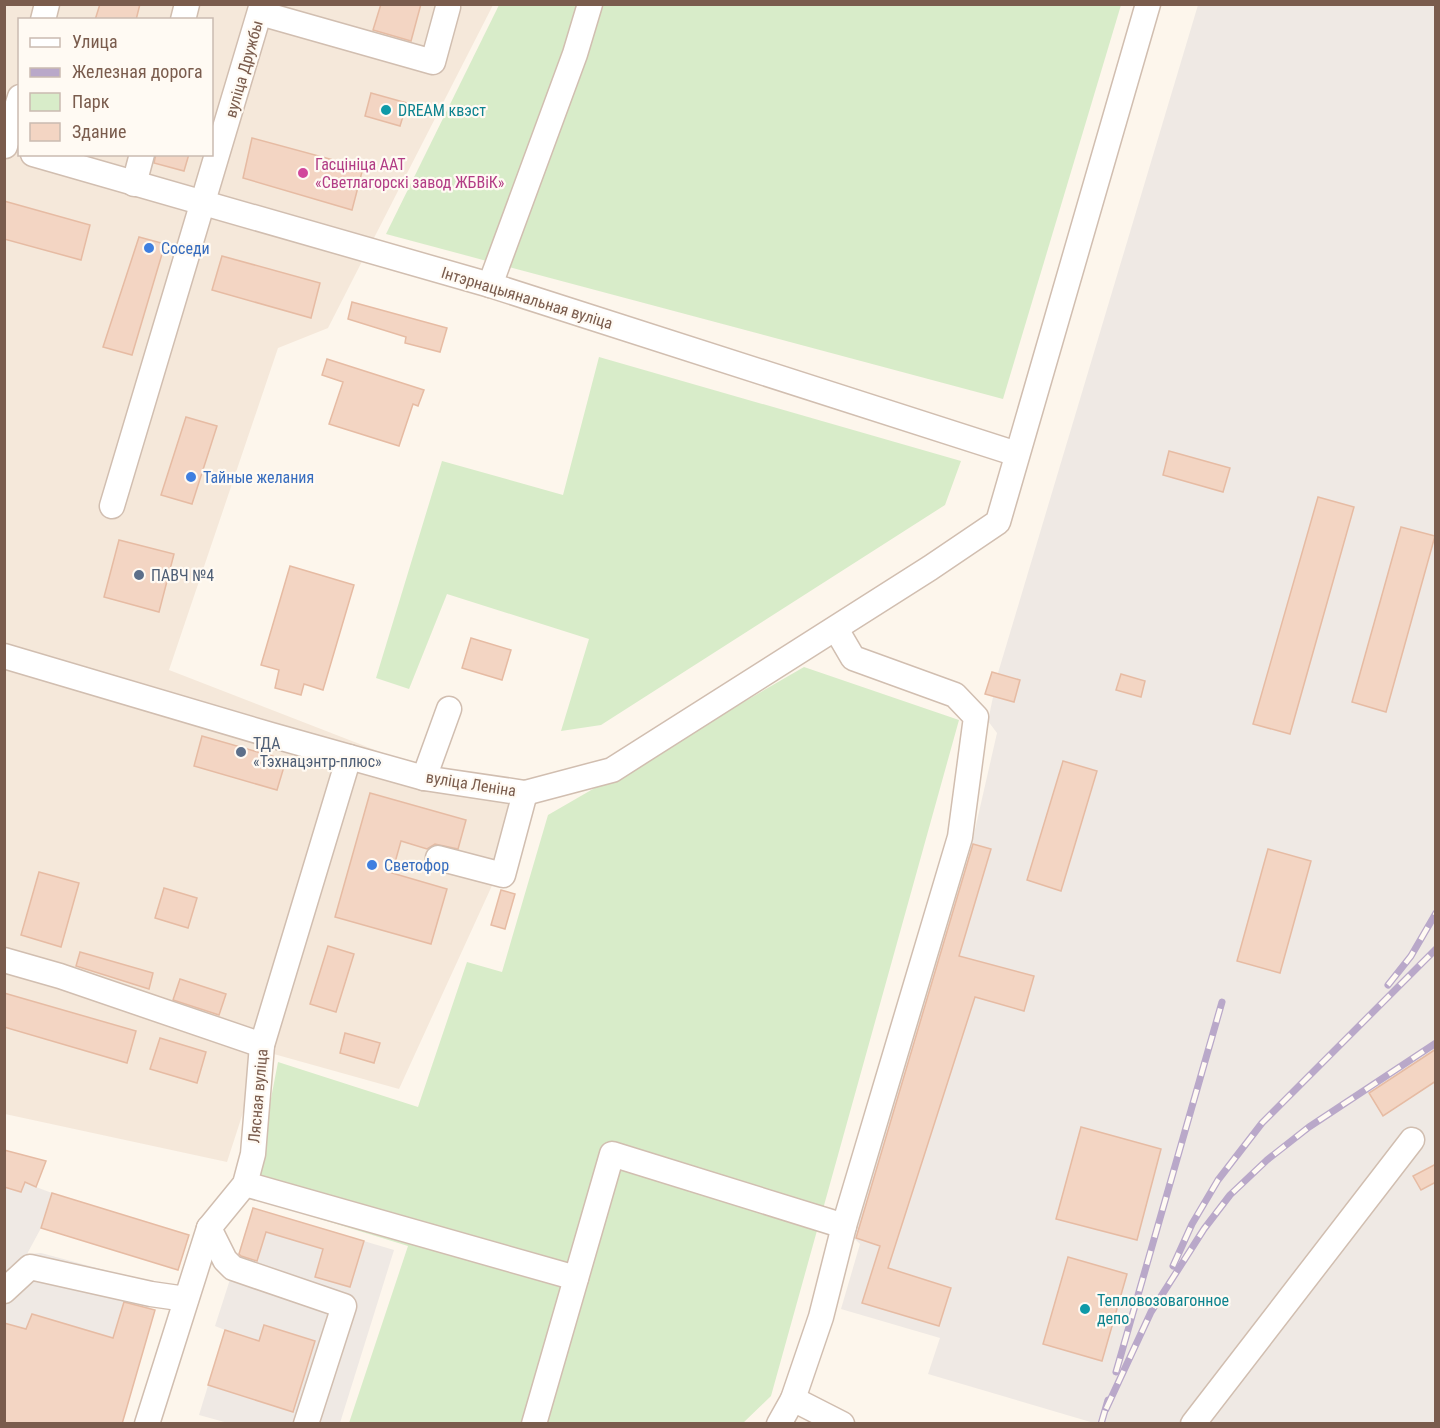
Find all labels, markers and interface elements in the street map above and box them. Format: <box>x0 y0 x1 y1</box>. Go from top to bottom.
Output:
legend <box>18 18 213 156</box>
street label: вуліца Дружбы <box>221 18 267 120</box>
text: Улица <box>72 31 118 52</box>
text: Железная дорога <box>72 61 203 82</box>
text: Парк <box>72 91 110 112</box>
place label: DREAM квэст <box>398 101 486 120</box>
marker: DREAM квэст <box>379 103 393 117</box>
text: Здание <box>72 121 126 142</box>
place label: Гасцініца ААТ «Светлагорскі завод ЖБВіК» <box>315 155 505 192</box>
marker: Гасцініца ААТ «Светлагорскі завод ЖБВіК» <box>296 166 310 180</box>
place label: Соседи <box>161 239 210 258</box>
marker: Соседи <box>142 241 156 255</box>
street label: Інтэрнацыянальная вуліца <box>439 263 615 333</box>
place label: Тайные желания <box>203 468 314 487</box>
marker: Тайные желания <box>184 470 198 484</box>
place label: ПАВЧ №4 <box>151 566 214 585</box>
marker: ПАВЧ №4 <box>132 568 146 582</box>
place label: ТДА «Тэхнацэнтр-плюс» <box>253 734 382 771</box>
marker: ТДА «Тэхнацэнтр-плюс» <box>234 745 248 759</box>
street label: вуліца Леніна <box>425 768 517 800</box>
place label: Светофор <box>384 856 449 875</box>
marker: Светофор <box>365 858 379 872</box>
street label: Лясная вуліца <box>244 1048 272 1144</box>
place label: Тепловозовагонное депо <box>1097 1291 1229 1328</box>
marker: Тепловозовагонное депо <box>1078 1302 1092 1316</box>

